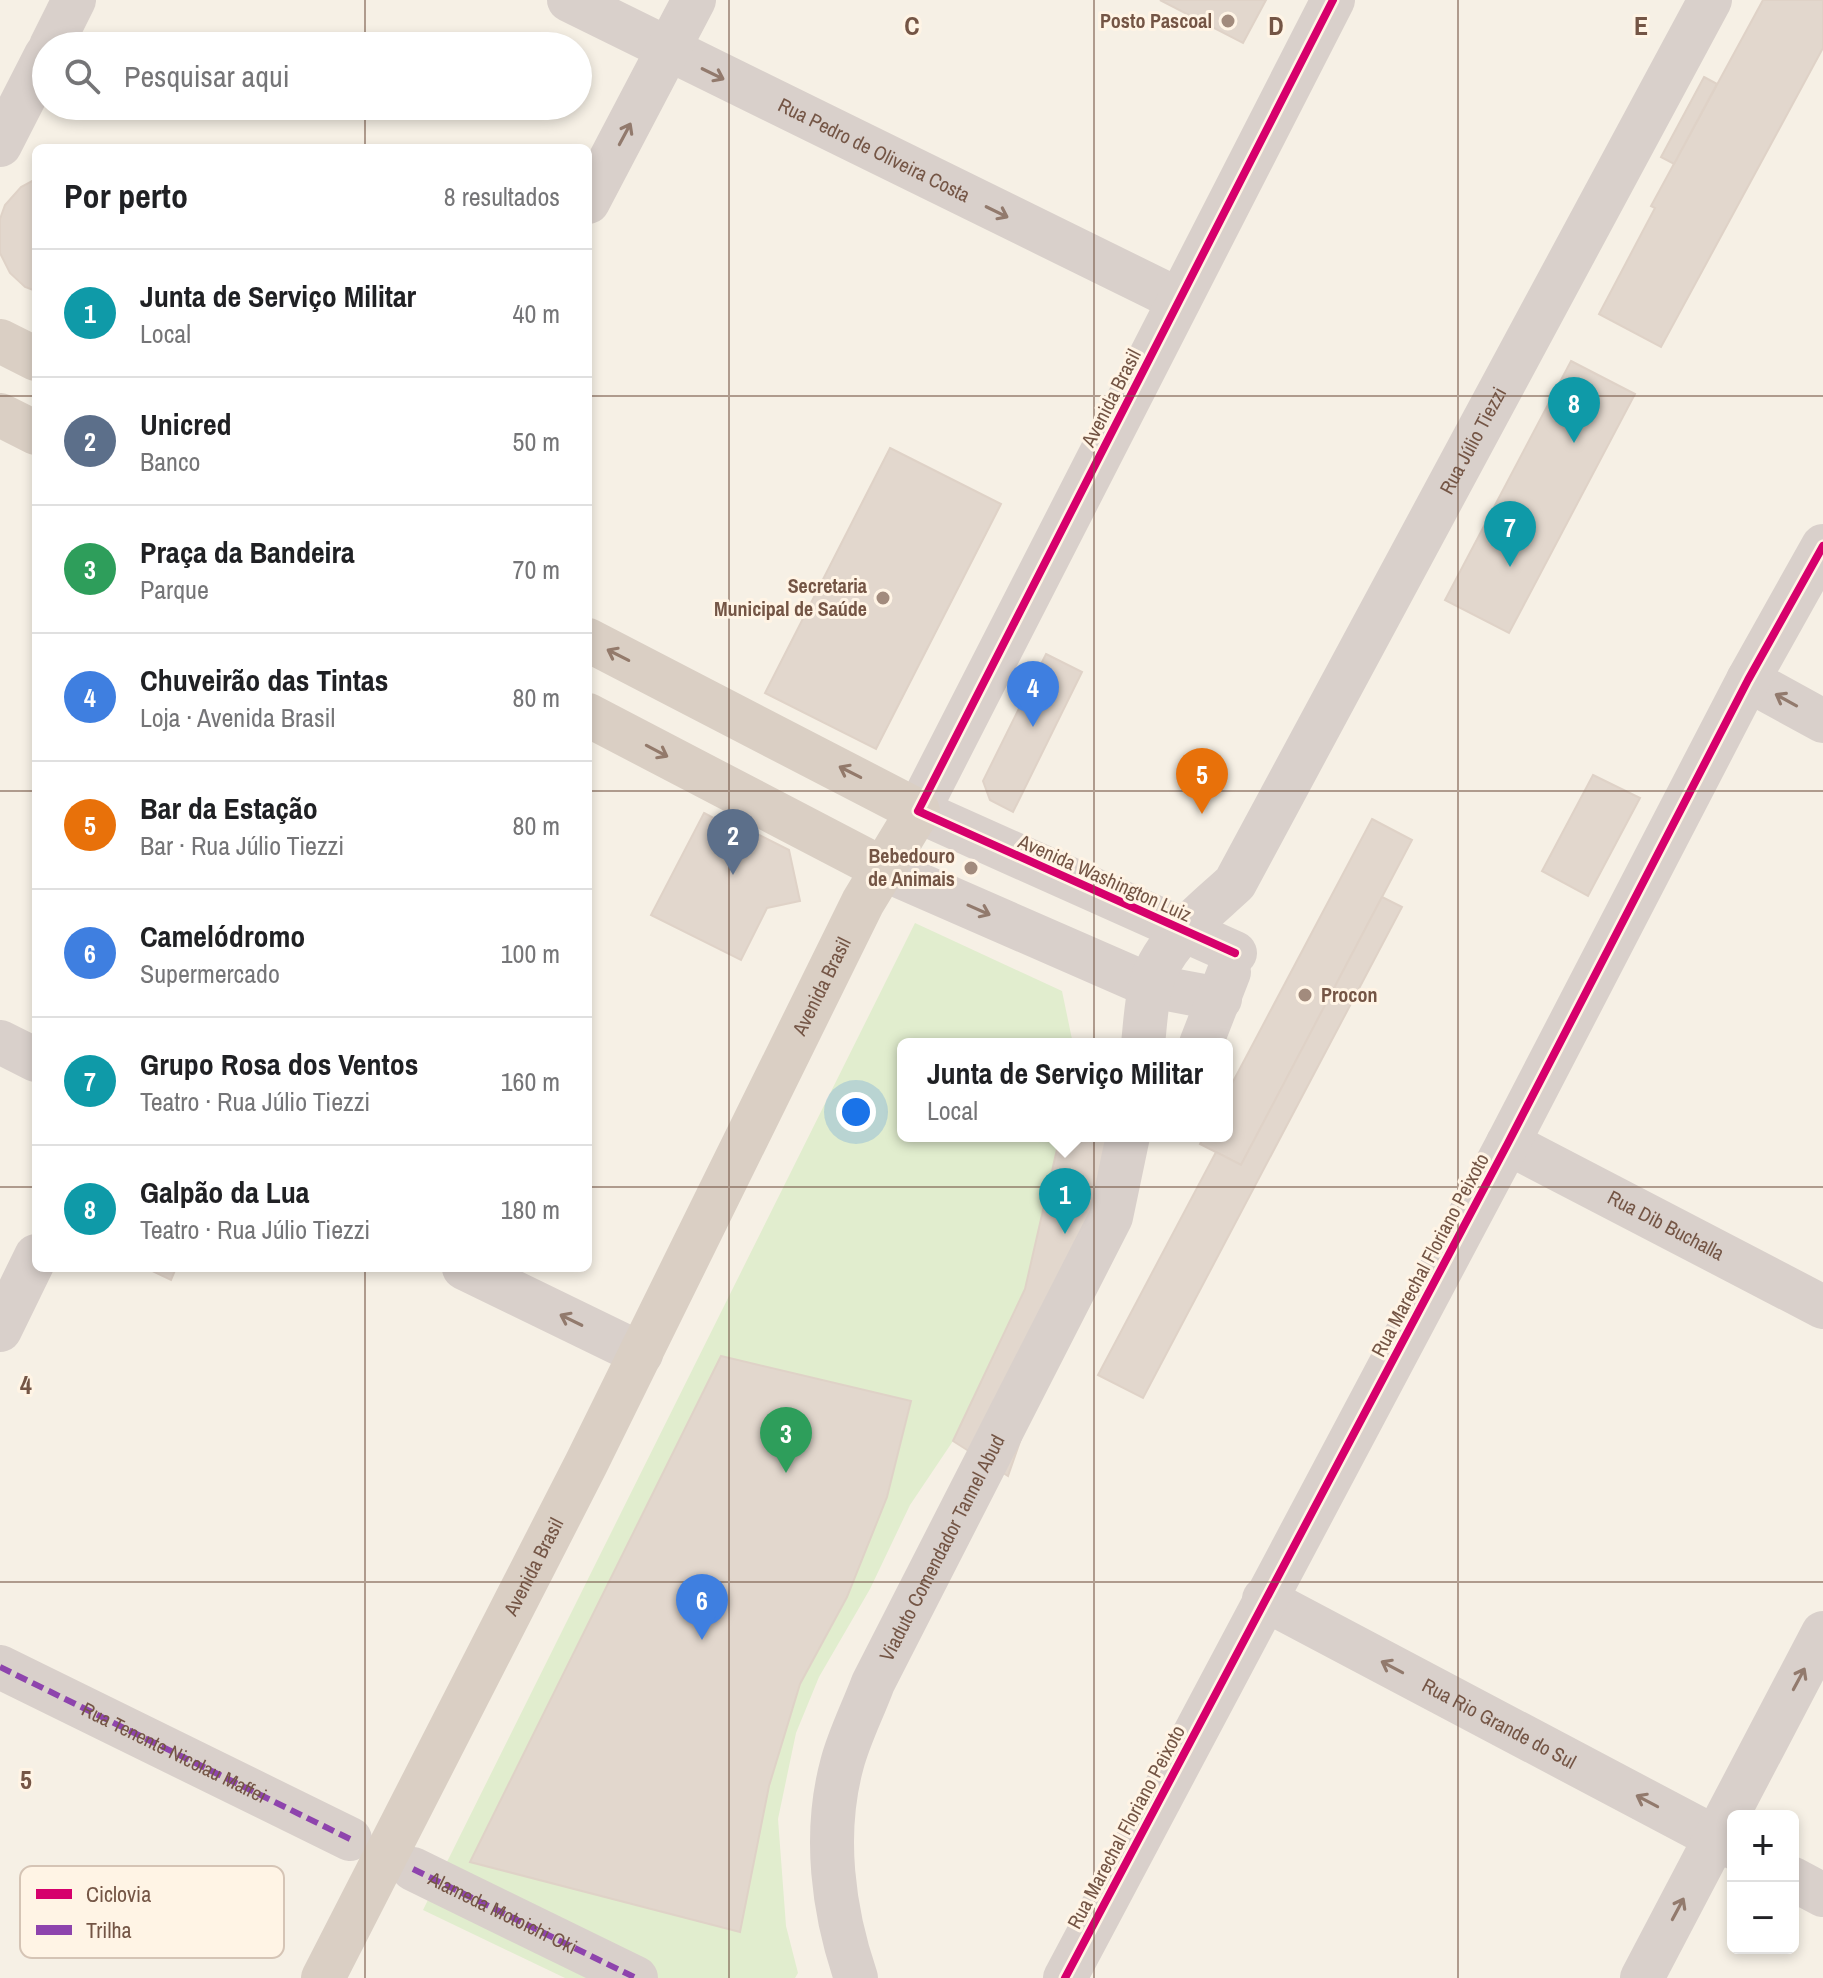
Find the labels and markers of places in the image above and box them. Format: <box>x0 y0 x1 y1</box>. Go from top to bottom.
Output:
place label: Posto Pascoal <box>1100 7 1212 34</box>
marker: Posto Pascoal <box>1219 12 1237 30</box>
pin: 8 <box>1548 377 1600 443</box>
pin: 7 <box>1484 501 1536 567</box>
place label: Secretaria Municipal de Saúde <box>714 572 867 622</box>
marker: Secretaria Municipal de Saúde <box>874 589 892 607</box>
pin: 4 <box>1007 661 1059 727</box>
pin: 5 <box>1176 748 1228 814</box>
pin: 2 <box>707 809 759 875</box>
place label: Bebedouro de Animais <box>868 842 955 892</box>
marker: Bebedouro de Animais <box>962 859 980 877</box>
place label: Procon <box>1321 981 1378 1008</box>
marker: Procon <box>1296 986 1314 1004</box>
pin: 1 <box>1039 1168 1091 1234</box>
pin: 3 <box>760 1407 812 1473</box>
pin: 6 <box>676 1574 728 1640</box>

